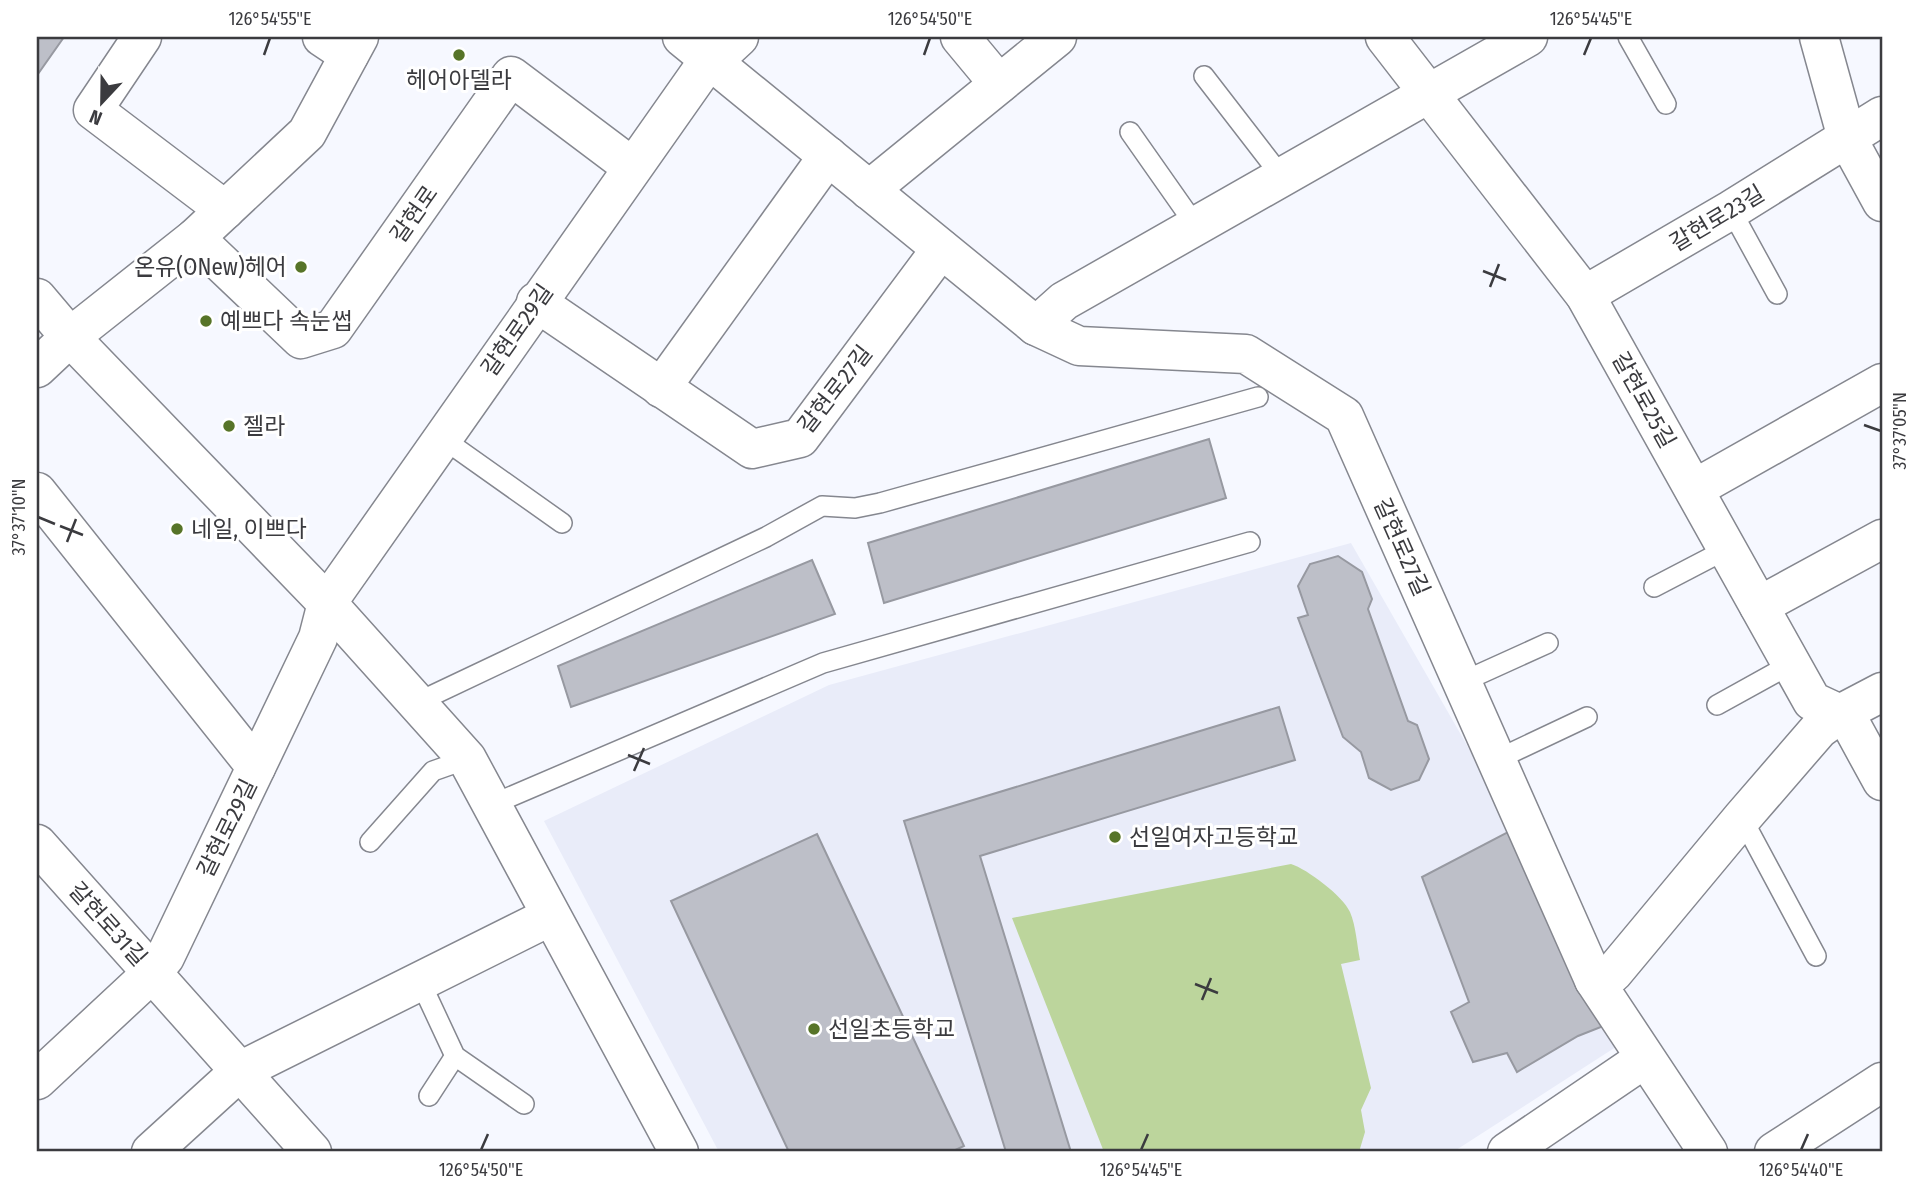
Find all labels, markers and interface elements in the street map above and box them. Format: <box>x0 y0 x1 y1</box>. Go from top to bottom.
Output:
text: 126°54'55"E <box>229 8 312 30</box>
text: 126°54'50"E <box>888 8 972 30</box>
text: 126°54'45"E <box>1550 8 1632 30</box>
marker: 헤어아델라 <box>451 47 467 63</box>
north arrow <box>66 66 136 136</box>
place label: 헤어아델라 <box>406 66 512 94</box>
text: N <box>86 105 105 130</box>
street label: 갈현로23길 <box>1665 179 1769 257</box>
street label: 갈현로 <box>384 180 444 248</box>
place label: 온유(ONew)헤어 <box>134 253 287 281</box>
marker: 온유(ONew)헤어 <box>293 259 309 275</box>
street label: 갈현로29길 <box>475 279 559 381</box>
place label: 예쁘다 속눈썹 <box>220 307 352 335</box>
marker: 예쁘다 속눈썹 <box>198 313 214 329</box>
street label: 갈현로27길 <box>792 339 878 439</box>
street label: 갈현로25길 <box>1606 347 1682 453</box>
text: 37°37'05"N <box>1889 392 1911 470</box>
place label: 젤라 <box>243 412 285 440</box>
marker: 젤라 <box>221 418 237 434</box>
text: 37°37'10"N <box>8 478 30 556</box>
street label: 갈현로27길 <box>1368 494 1436 600</box>
place label: 네일, 이쁘다 <box>191 515 307 543</box>
marker: 네일, 이쁘다 <box>169 521 185 537</box>
street label: 갈현로29길 <box>191 774 263 882</box>
place label: 선일여자고등학교 <box>1129 823 1298 851</box>
marker: 선일여자고등학교 <box>1107 829 1123 845</box>
street label: 갈현로31길 <box>63 876 153 972</box>
place label: 선일초등학교 <box>828 1015 955 1043</box>
marker: 선일초등학교 <box>806 1021 822 1037</box>
text: 126°54'50"E <box>439 1159 523 1181</box>
text: 126°54'45"E <box>1100 1159 1182 1181</box>
text: 126°54'40"E <box>1759 1159 1843 1181</box>

